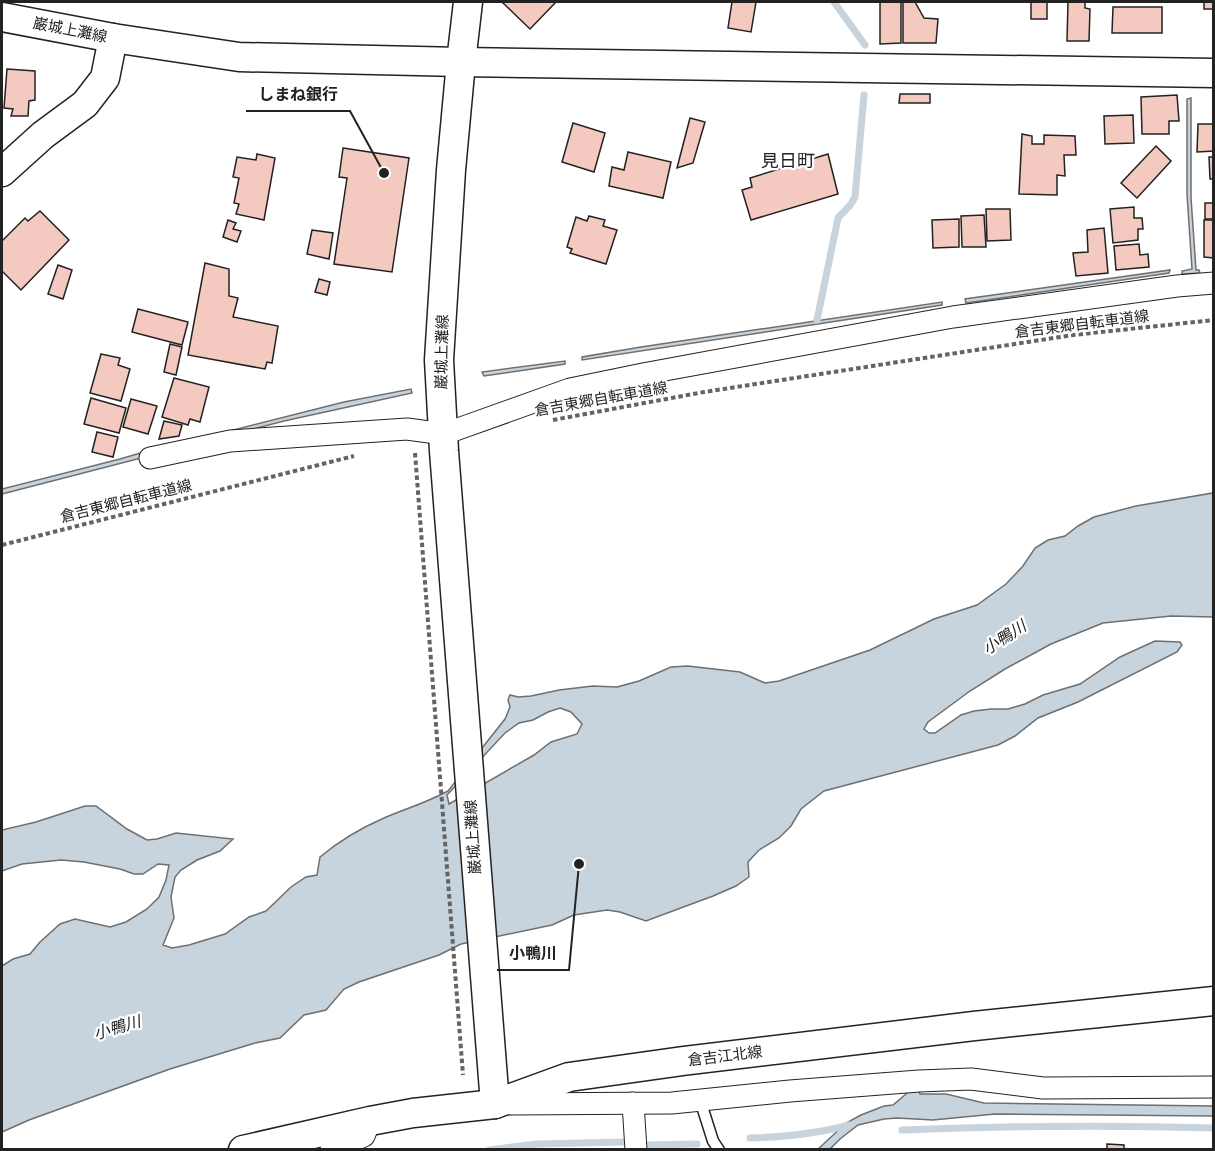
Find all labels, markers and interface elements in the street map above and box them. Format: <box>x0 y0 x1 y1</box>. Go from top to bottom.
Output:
street label: 巌城上灘線 <box>31 13 109 47</box>
callout: しまね銀行 <box>246 77 350 111</box>
text: しまね銀行 <box>258 84 338 106</box>
district label: 見日町 <box>761 149 815 173</box>
street label: 倉吉東郷自転車道線 <box>1014 306 1150 342</box>
street label: 巌城上灘線 <box>431 314 453 390</box>
street label: 倉吉東郷自転車道線 <box>533 377 669 421</box>
street label: 倉吉東郷自転車道線 <box>58 475 194 527</box>
water label: 小鴨川 <box>978 614 1032 660</box>
street label: 巌城上灘線 <box>460 799 486 875</box>
callout: 小鴨川 <box>497 936 569 970</box>
text: 小鴨川 <box>509 943 557 965</box>
water label: 小鴨川 <box>91 1010 145 1045</box>
street label: 倉吉江北線 <box>687 1042 763 1070</box>

